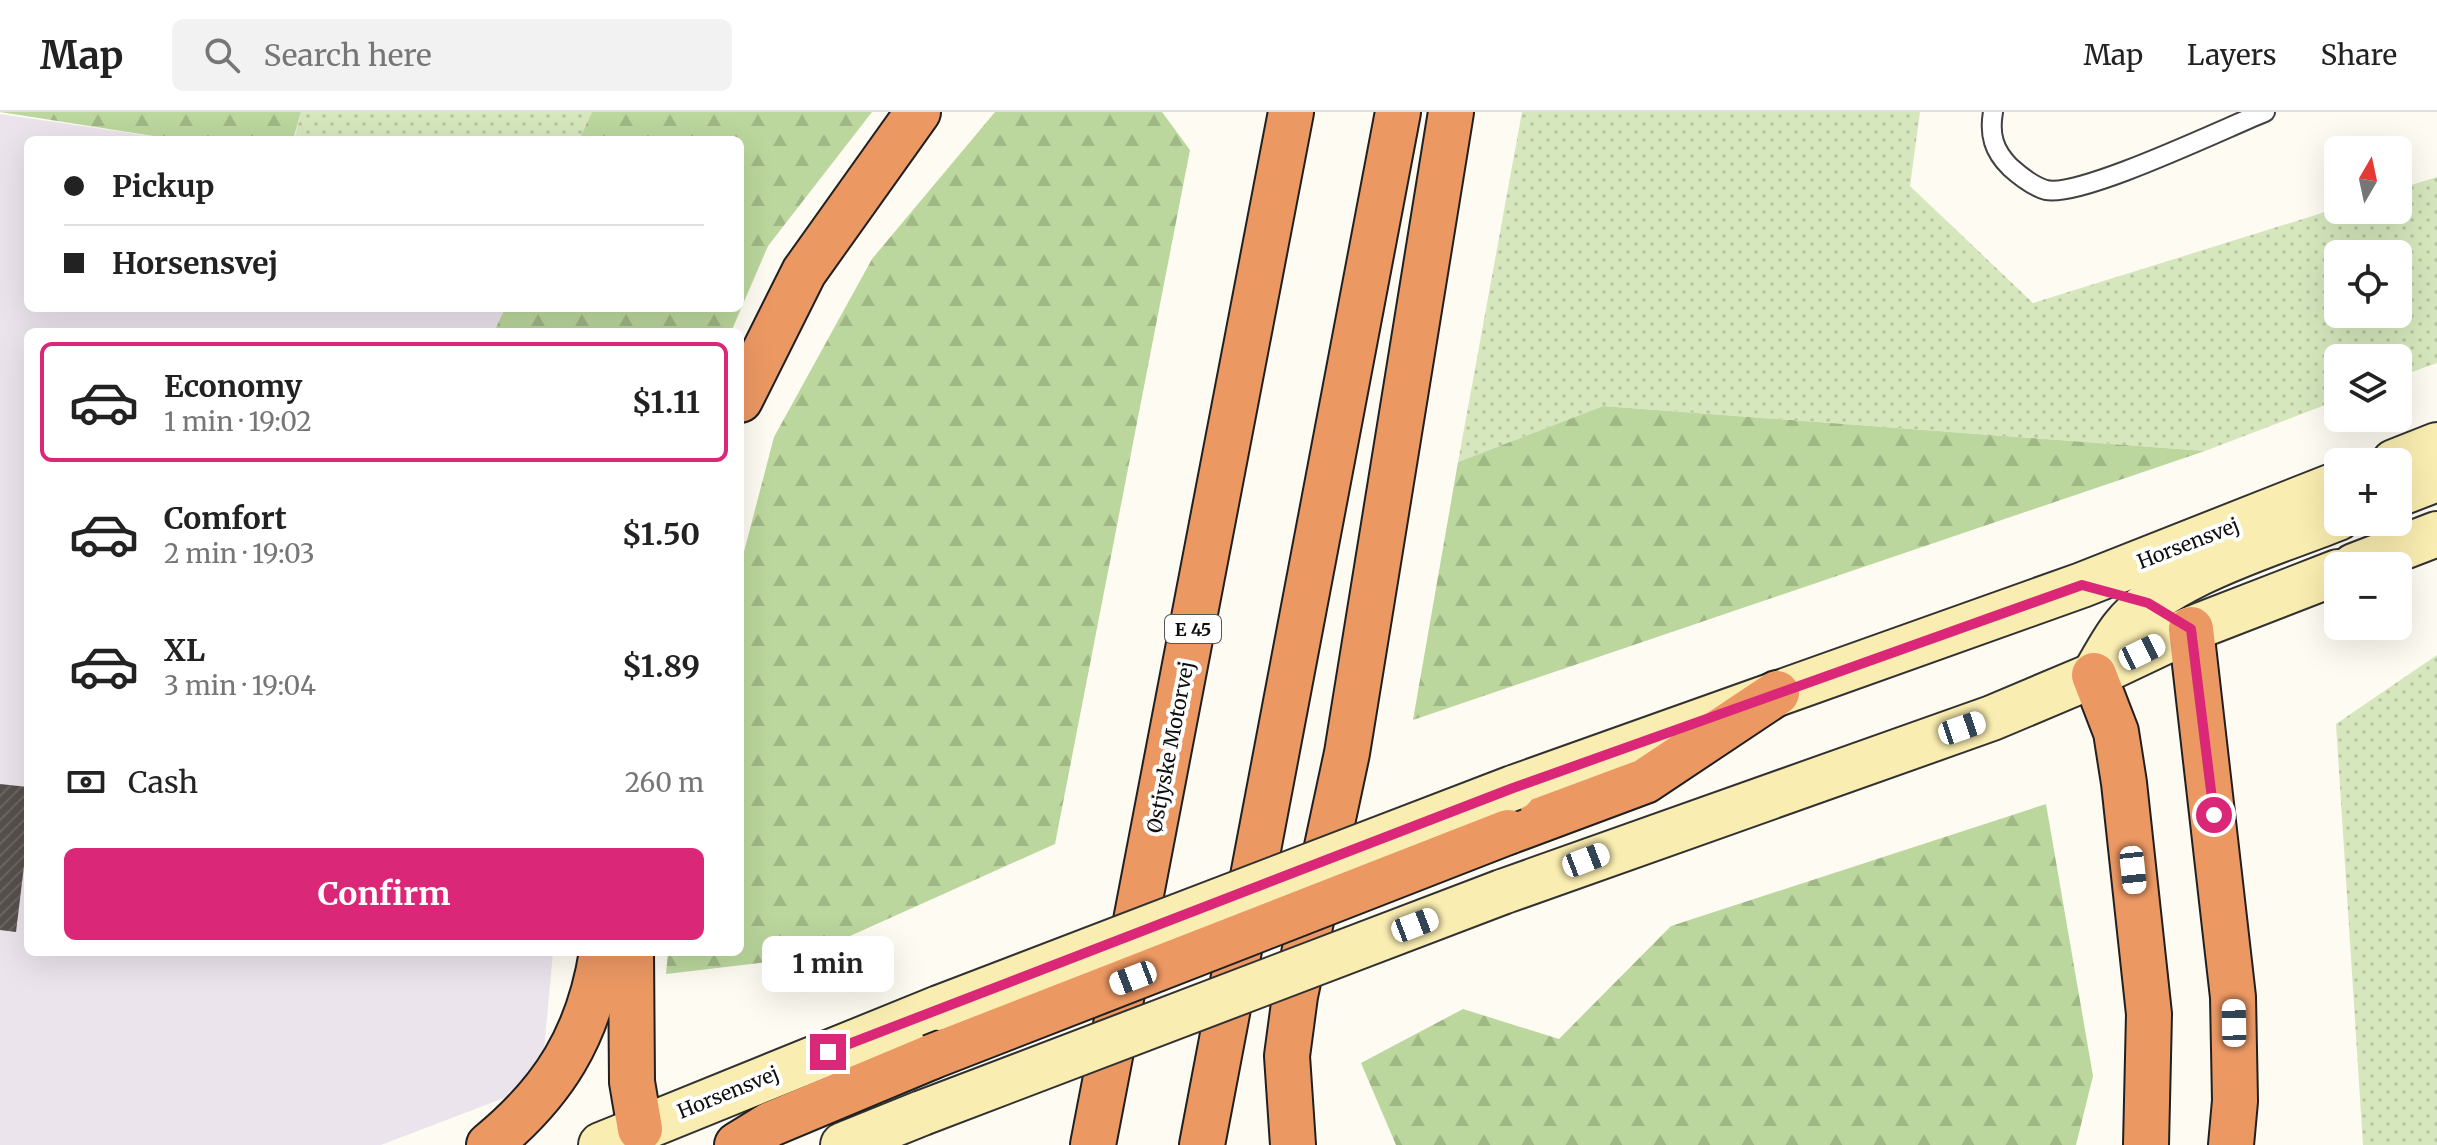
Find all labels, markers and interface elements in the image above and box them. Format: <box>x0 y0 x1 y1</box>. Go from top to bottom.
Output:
search box <box>172 19 732 91</box>
text: Map <box>40 32 124 79</box>
icon: search <box>200 33 244 77</box>
text: Search here <box>264 36 432 74</box>
text: Map <box>2083 37 2143 73</box>
text: Layers <box>2187 37 2276 73</box>
text: Share <box>2320 37 2397 73</box>
north arrow <box>2324 136 2412 224</box>
map controls <box>2324 136 2412 640</box>
text: Pickup <box>112 167 214 205</box>
button: locate <box>2324 240 2412 328</box>
text: Horsensvej <box>112 244 278 282</box>
button: layers <box>2324 344 2412 432</box>
icon: car <box>68 366 140 438</box>
text: Economy <box>164 367 302 405</box>
text: $1.11 <box>632 383 700 421</box>
text: 1 min · 19:02 <box>164 405 312 438</box>
button: + <box>2324 448 2412 536</box>
icon: car <box>68 498 140 570</box>
text: Comfort <box>164 499 287 537</box>
street label: Horsensvej <box>2133 512 2243 574</box>
text: $1.50 <box>622 515 700 553</box>
text: 2 min · 19:03 <box>164 537 315 570</box>
button: − <box>2324 552 2412 640</box>
road number: E 45 <box>1165 615 1221 643</box>
icon: car <box>68 630 140 702</box>
text: XL <box>164 631 205 669</box>
car <box>2115 631 2169 673</box>
text: $1.89 <box>622 647 700 685</box>
street label: Østjyske Motorvej <box>1141 659 1199 835</box>
text: 3 min · 19:04 <box>164 669 316 702</box>
car <box>1935 709 1989 747</box>
icon: cash <box>64 760 108 804</box>
text: Cash <box>128 763 198 801</box>
text: 260 m <box>625 766 704 799</box>
route start <box>2196 797 2232 833</box>
car <box>1559 840 1613 880</box>
car <box>2119 845 2147 895</box>
button: Confirm <box>64 848 704 940</box>
car <box>1388 905 1442 945</box>
callout: 1 min <box>762 936 894 992</box>
text: 1 min <box>793 947 863 980</box>
car <box>1106 958 1160 998</box>
car <box>2222 999 2246 1047</box>
route end <box>810 1034 846 1070</box>
street label: Horsensvej <box>674 1060 782 1124</box>

